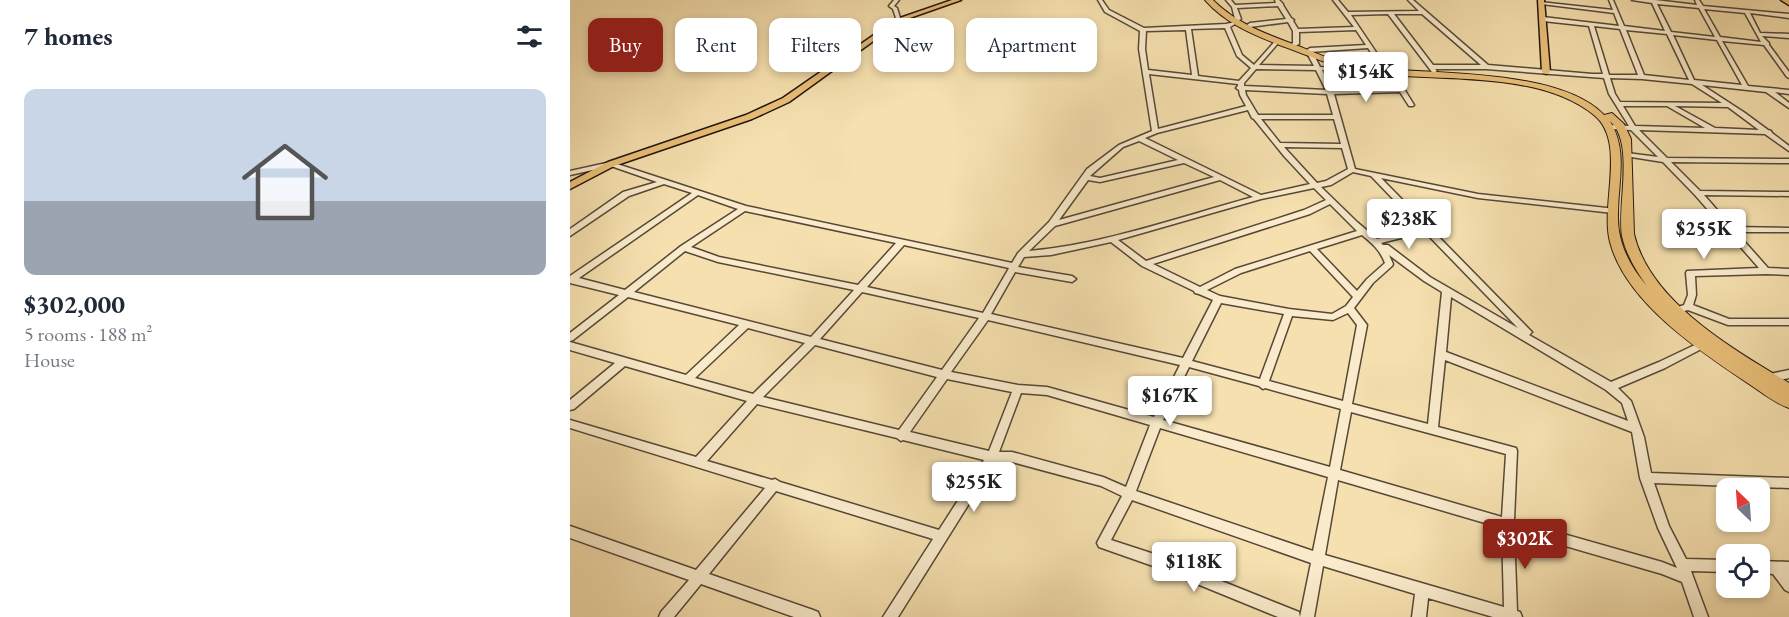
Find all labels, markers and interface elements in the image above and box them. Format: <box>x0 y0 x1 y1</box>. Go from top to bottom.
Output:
chip: Buy <box>588 18 663 72</box>
chip: Rent <box>675 18 757 72</box>
chip: Filters <box>769 18 861 72</box>
chip: New <box>873 18 954 72</box>
chip: Apartment <box>966 18 1097 72</box>
text: 7 homes <box>24 19 113 53</box>
icon: filters <box>513 20 546 53</box>
pin: $154K <box>1324 52 1408 103</box>
text: $154K <box>1338 58 1394 84</box>
icon: home <box>231 128 339 236</box>
pin: $238K <box>1367 199 1451 250</box>
text: $238K <box>1381 205 1437 231</box>
pin: $255K <box>1662 209 1746 260</box>
text: $255K <box>1676 215 1732 241</box>
text: $302,000 <box>24 287 125 321</box>
text: 5 rooms · 188 m² <box>24 321 152 347</box>
text: House <box>24 347 75 373</box>
pin: $167K <box>1128 376 1212 427</box>
text: $167K <box>1142 382 1198 408</box>
pin: $255K <box>932 462 1016 513</box>
text: $255K <box>946 468 1002 494</box>
north arrow <box>1716 478 1770 532</box>
map controls <box>1716 478 1770 598</box>
pin: $302K <box>1483 519 1567 570</box>
text: $302K <box>1497 525 1553 551</box>
pin: $118K <box>1152 542 1236 593</box>
button: locate <box>1716 544 1770 598</box>
text: $118K <box>1166 548 1222 574</box>

